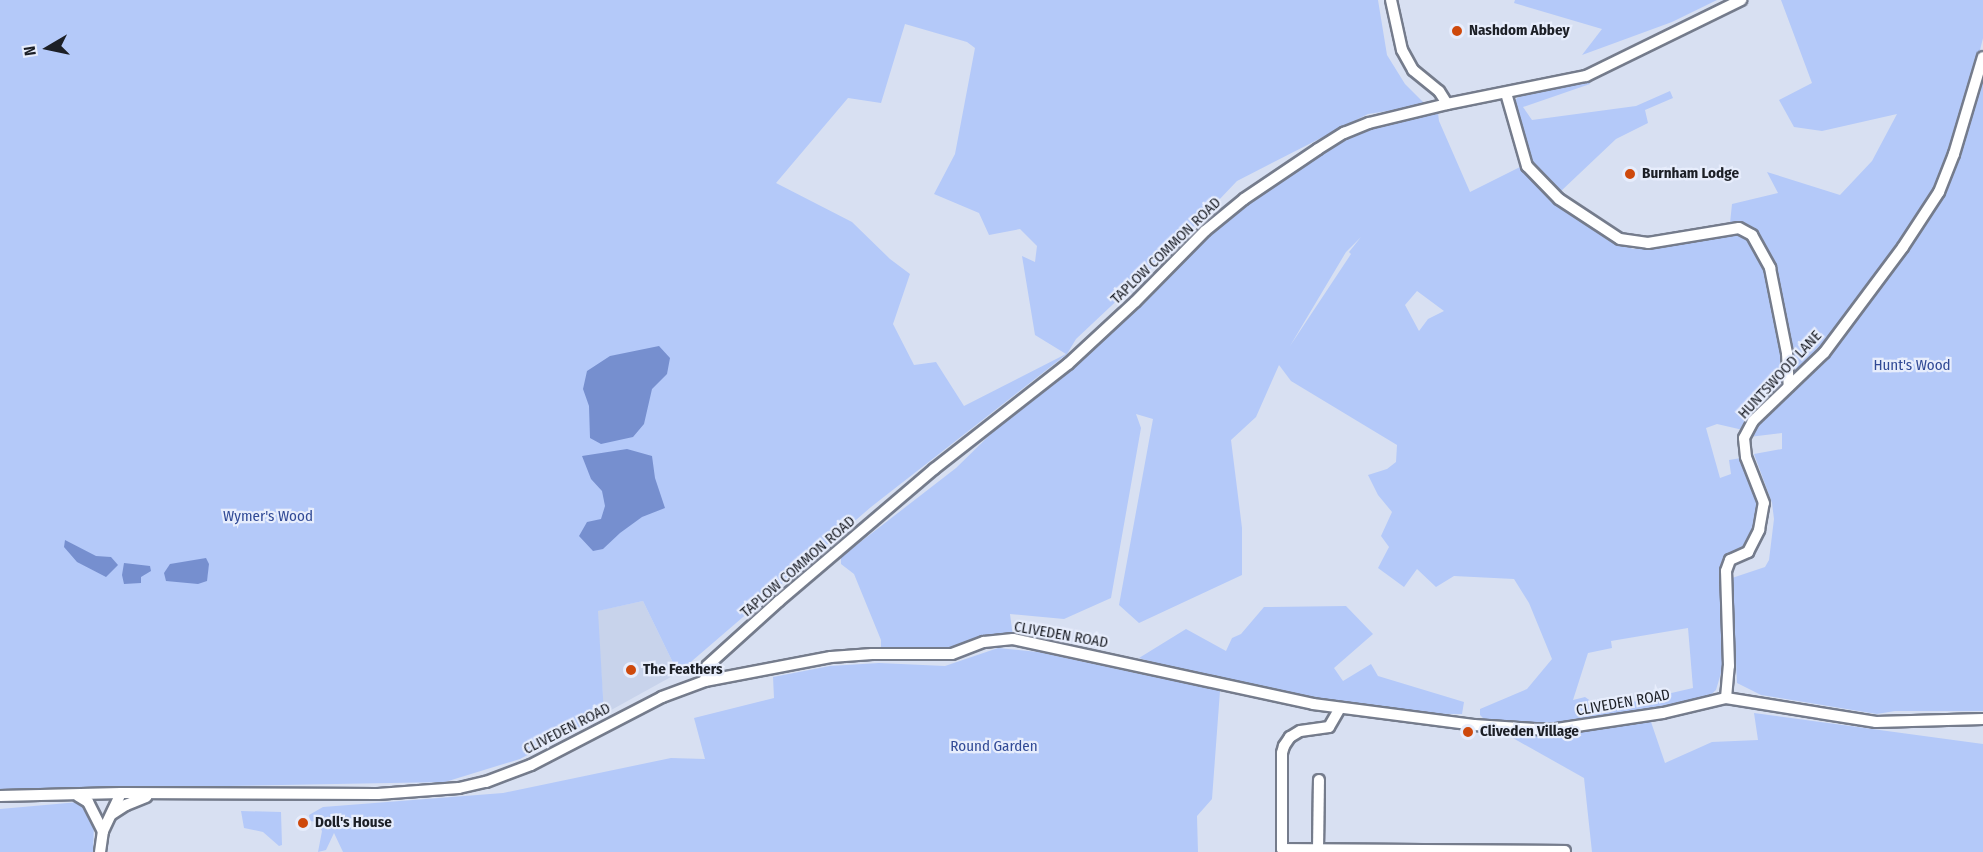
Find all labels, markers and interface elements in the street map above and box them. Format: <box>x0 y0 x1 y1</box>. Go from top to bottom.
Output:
north arrow <box>18 18 78 78</box>
place label: Nashdom Abbey <box>1469 22 1570 40</box>
marker: Nashdom Abbey <box>1450 24 1464 38</box>
text: N <box>20 45 40 57</box>
place label: Burnham Lodge <box>1642 165 1739 183</box>
marker: Burnham Lodge <box>1623 167 1637 181</box>
street label: TAPLOW COMMON ROAD <box>1107 194 1225 308</box>
street label: HUNTSWOOD LANE <box>1735 327 1825 423</box>
park label: Hunt's Wood <box>1873 357 1951 375</box>
park label: Wymer's Wood <box>223 508 313 526</box>
street label: TAPLOW COMMON ROAD <box>737 512 859 622</box>
street label: CLIVEDEN ROAD <box>1013 618 1109 652</box>
place label: The Feathers <box>643 661 723 679</box>
marker: The Feathers <box>624 663 638 677</box>
street label: CLIVEDEN ROAD <box>1575 686 1671 720</box>
street label: CLIVEDEN ROAD <box>521 699 613 759</box>
place label: Cliveden Village <box>1480 723 1579 741</box>
marker: Cliveden Village <box>1461 725 1475 739</box>
park label: Round Garden <box>950 738 1038 756</box>
place label: Doll's House <box>315 814 392 832</box>
marker: Doll's House <box>296 816 310 830</box>

